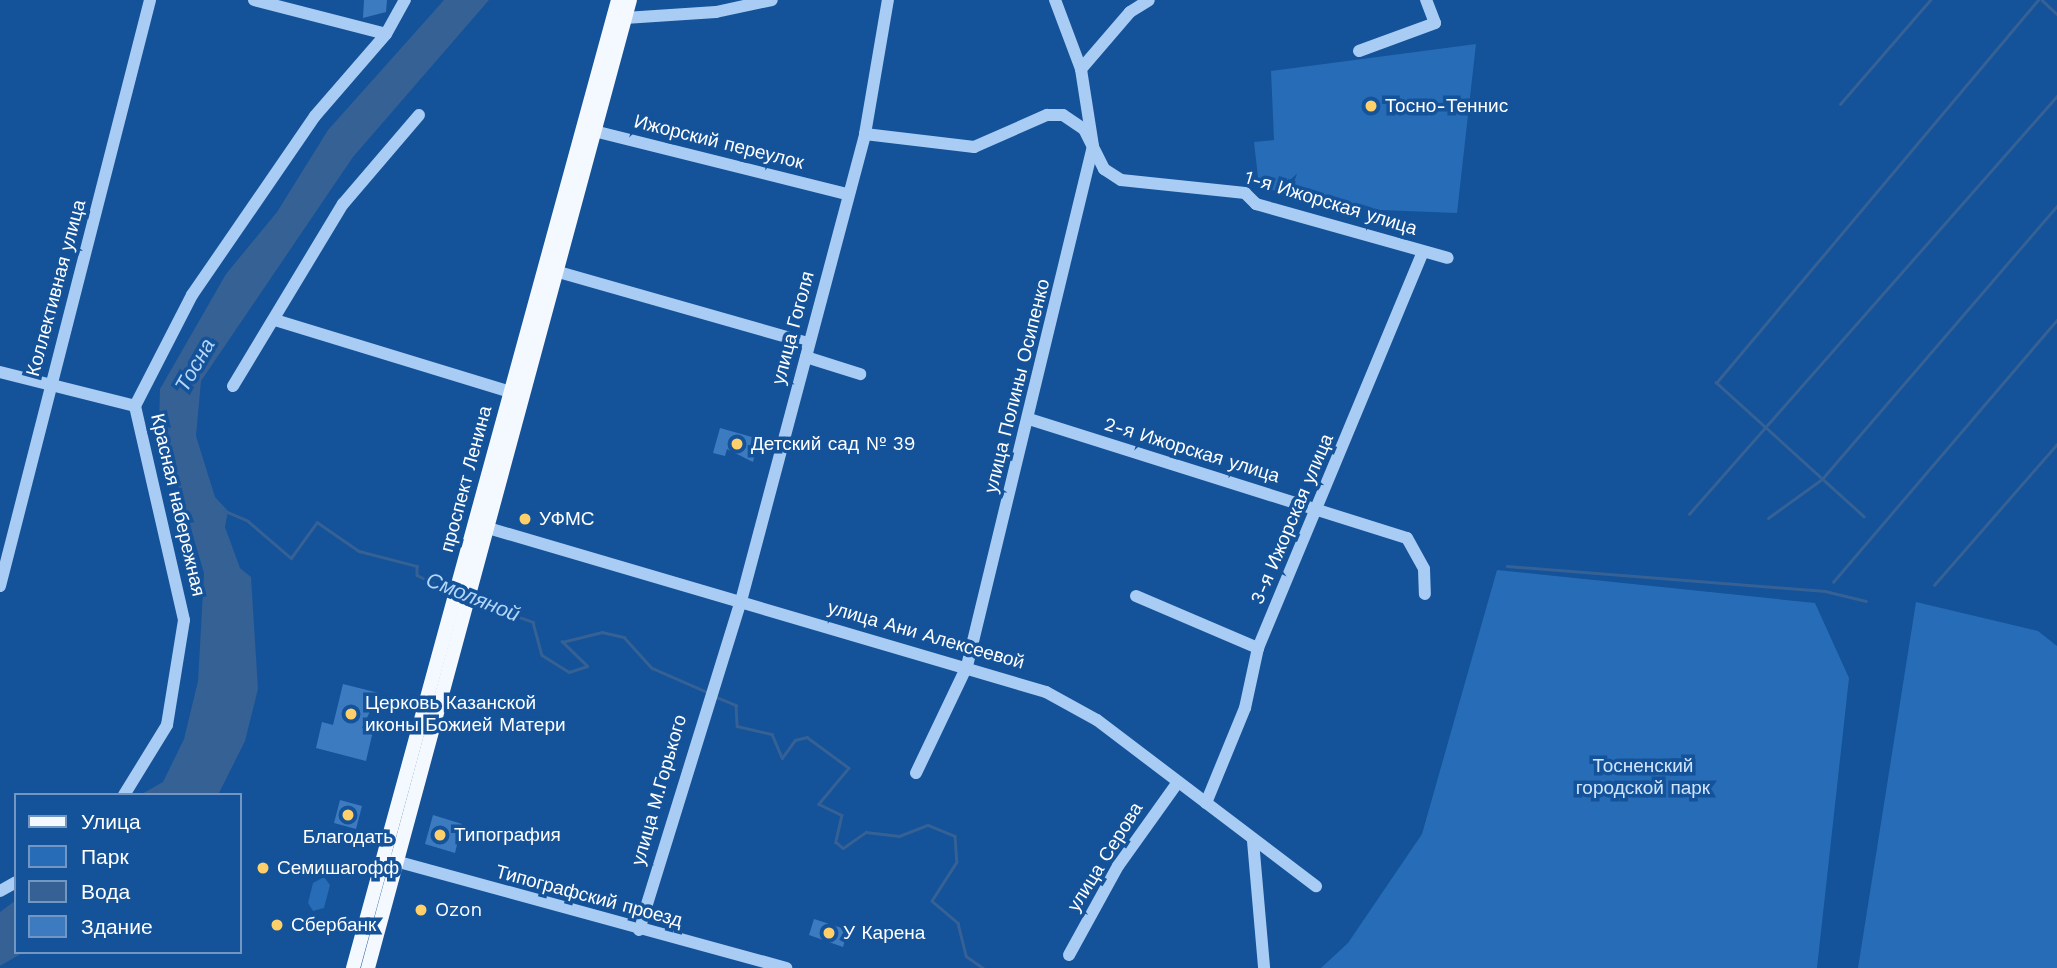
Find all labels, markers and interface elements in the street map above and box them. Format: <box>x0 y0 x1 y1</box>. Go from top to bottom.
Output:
place label: Тосно-Теннис <box>1385 95 1508 117</box>
marker: Тосно-Теннис <box>1363 98 1379 114</box>
street label: Ижорский переулок <box>632 110 806 174</box>
street label: 1-я Ижорская улица <box>1242 166 1420 240</box>
street label: Коллективная улица <box>21 197 91 379</box>
street label: улица Гоголя <box>767 269 819 387</box>
street label: улица Полины Осипенко <box>979 276 1055 496</box>
water label: Тосна <box>170 334 220 396</box>
street label: проспект Ленина <box>435 403 497 555</box>
street label: Красная набережная <box>146 411 210 599</box>
street label: 2-я Ижорская улица <box>1101 412 1283 488</box>
street label: 3-я Ижорская улица <box>1246 430 1338 608</box>
place label: Детский сад № 39 <box>751 433 916 455</box>
marker: Детский сад № 39 <box>729 436 745 452</box>
place label: УФМС <box>539 508 594 530</box>
marker: УФМС <box>517 511 533 527</box>
water label: Смоляной <box>422 567 524 627</box>
street label: улица Ани Алексеевой <box>825 596 1027 674</box>
place label: Церковь Казанской иконы Божией Матери <box>365 692 566 736</box>
marker: Церковь Казанской иконы Божией Матери <box>343 706 359 722</box>
street label: улица М.Горького <box>627 712 691 868</box>
park label: Тосненский городской парк <box>1576 755 1710 799</box>
legend <box>14 793 242 954</box>
street label: улица Серова <box>1062 798 1148 916</box>
marker: Благодать <box>340 807 356 823</box>
text: Улица <box>81 809 141 834</box>
place label: Типография <box>454 824 561 846</box>
place label: Благодать <box>303 826 393 848</box>
marker: Типография <box>432 827 448 843</box>
text: Парк <box>81 844 129 869</box>
place label: Семишагофф <box>277 857 399 879</box>
marker: Семишагофф <box>255 860 271 876</box>
street label: Типографский проезд <box>493 860 685 932</box>
text: Вода <box>81 879 130 904</box>
place label: Ozon <box>435 899 482 921</box>
marker: Ozon <box>413 902 429 918</box>
text: Здание <box>81 914 153 939</box>
place label: Сбербанк <box>291 914 376 936</box>
marker: Сбербанк <box>269 917 285 933</box>
place label: У Карена <box>843 922 925 944</box>
marker: У Карена <box>821 925 837 941</box>

